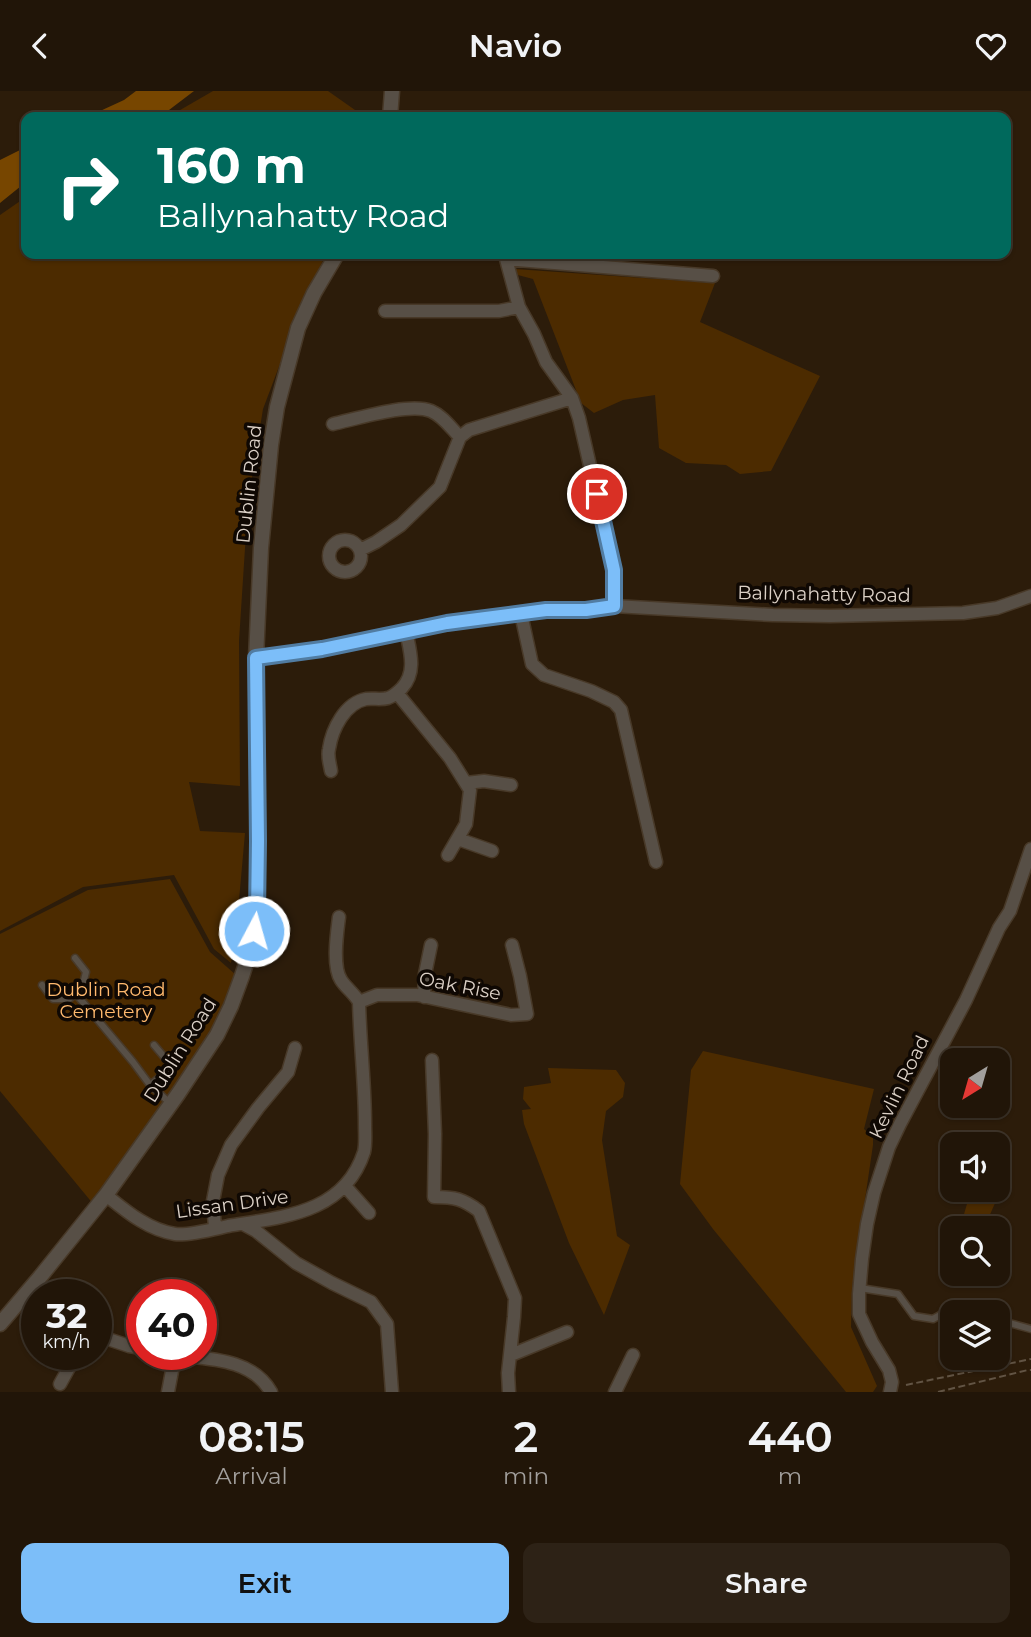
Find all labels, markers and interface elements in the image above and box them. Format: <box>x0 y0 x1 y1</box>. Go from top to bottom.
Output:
text: Navio <box>469 26 562 65</box>
icon: back <box>21 27 59 65</box>
icon: heart <box>972 27 1010 65</box>
text: 160 m <box>157 136 306 195</box>
icon: right <box>42 140 133 231</box>
text: Ballynahatty Road <box>157 196 449 235</box>
street label: Dublin Road <box>231 424 267 544</box>
pin <box>567 464 627 524</box>
icon: arrive <box>578 475 616 513</box>
street label: Ballynahatty Road <box>737 581 911 607</box>
position arrow <box>217 894 291 968</box>
street label: Oak Rise <box>417 967 503 1005</box>
park label: Dublin Road Cemetery <box>46 978 166 1023</box>
street label: Dublin Road <box>139 993 221 1107</box>
street label: Kevlin Road <box>864 1031 934 1143</box>
north arrow <box>940 1048 1010 1118</box>
map controls <box>940 1048 1010 1370</box>
button: sound <box>940 1132 1010 1202</box>
street label: Lissan Drive <box>174 1185 290 1223</box>
button: search <box>940 1216 1010 1286</box>
speed limit sign: 40 <box>126 1279 217 1370</box>
text: 32 <box>46 1294 87 1337</box>
button: layers <box>940 1300 1010 1370</box>
text: km/h <box>42 1331 91 1353</box>
text: 08:15 <box>198 1411 305 1463</box>
text: 2 <box>514 1411 538 1463</box>
text: 440 <box>747 1411 833 1463</box>
text: Arrival <box>215 1462 288 1490</box>
text: min <box>503 1462 549 1490</box>
text: m <box>778 1462 802 1490</box>
button: Exit <box>21 1543 509 1623</box>
button: Share <box>523 1543 1010 1623</box>

